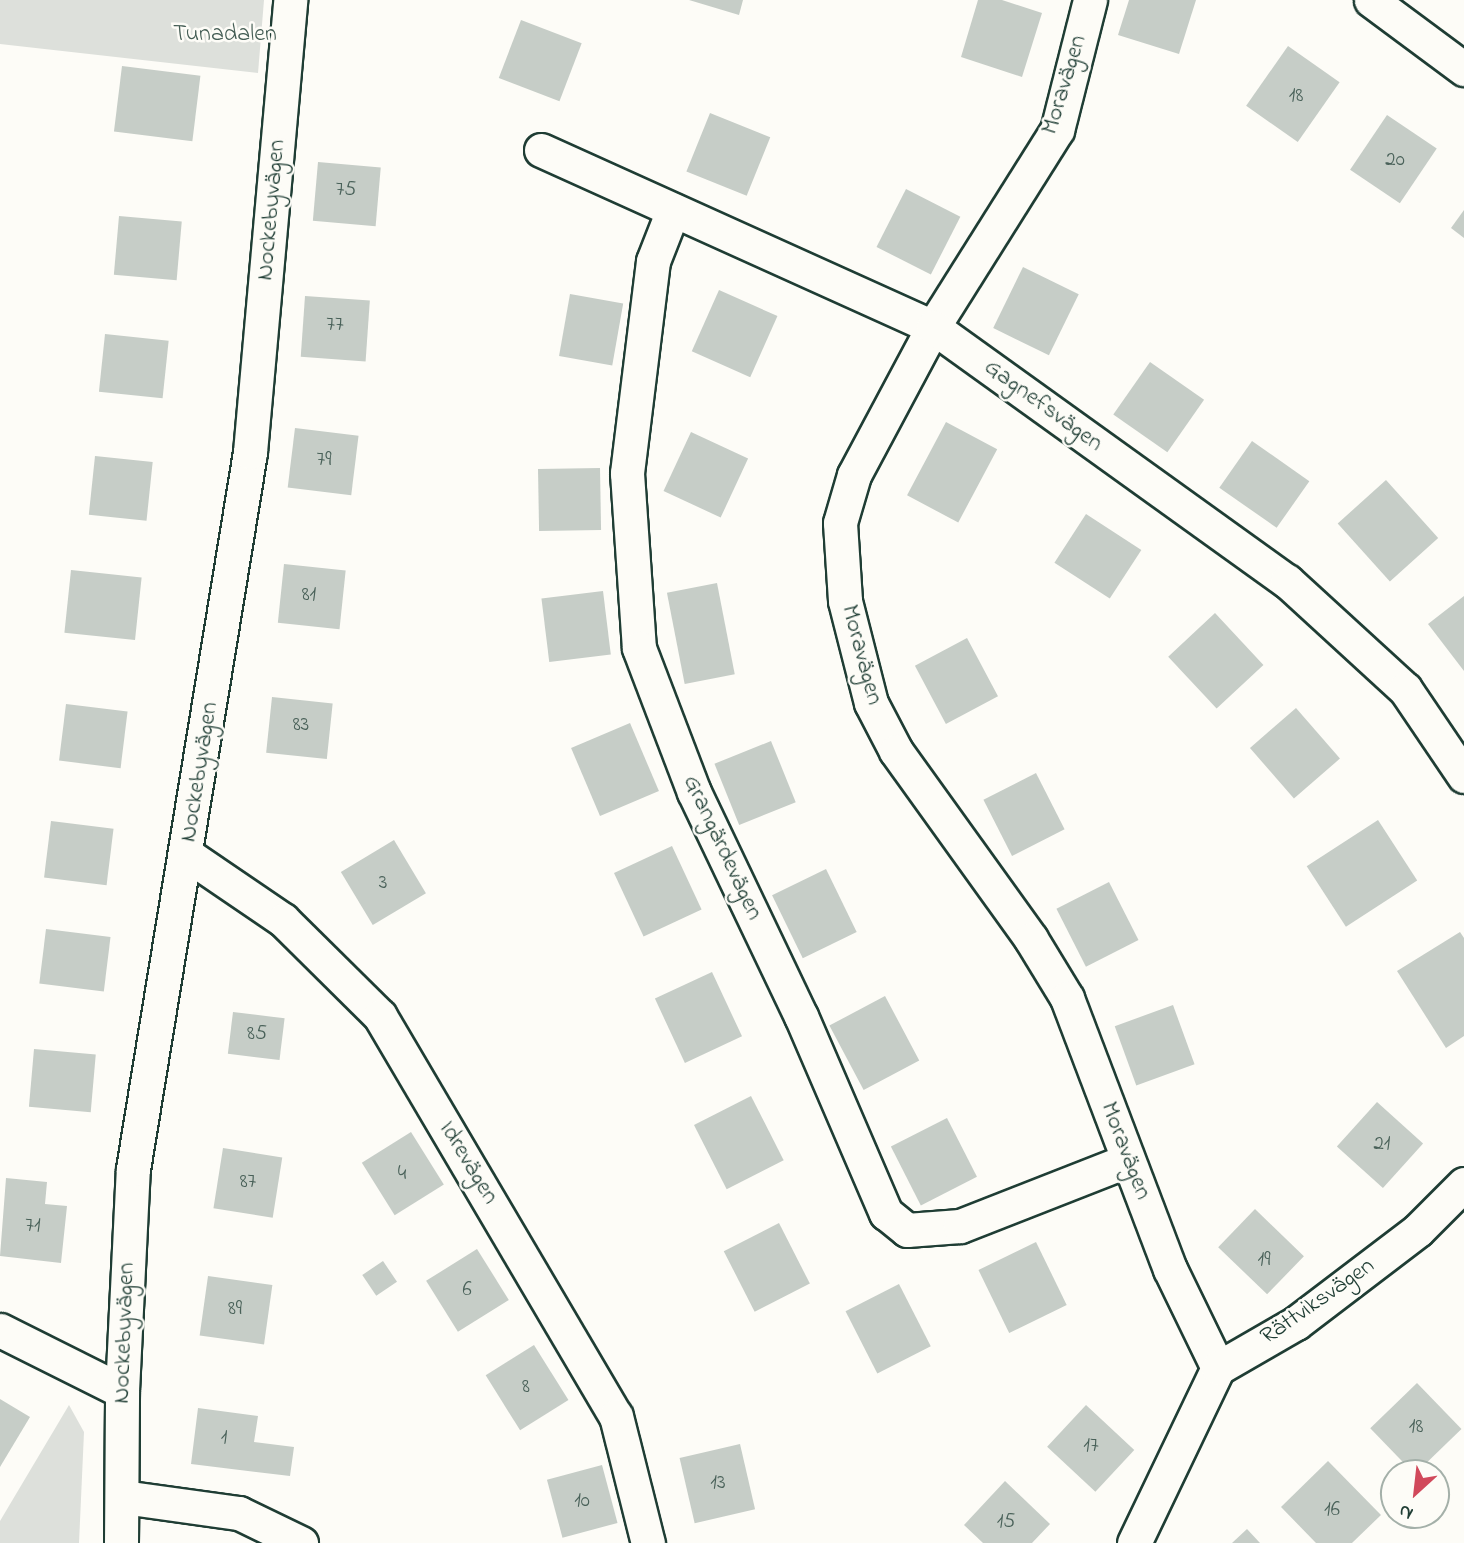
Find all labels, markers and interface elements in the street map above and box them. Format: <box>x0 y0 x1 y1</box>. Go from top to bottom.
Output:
park label: Tunadalen <box>173 21 277 49</box>
street label: Moravägen <box>1036 32 1094 138</box>
house number: 18 <box>1289 83 1303 109</box>
street label: Nockebyvägen <box>251 138 293 282</box>
house number: 20 <box>1385 147 1405 173</box>
house number: 75 <box>336 177 356 203</box>
house number: 77 <box>326 312 344 338</box>
street label: Gagnefsvägen <box>978 353 1108 459</box>
house number: 79 <box>317 447 331 473</box>
house number: 81 <box>302 582 316 608</box>
street label: Moravägen <box>834 602 888 708</box>
street label: Nockebyvägen <box>175 700 225 844</box>
house number: 83 <box>293 712 309 738</box>
street label: Grangärdevägen <box>676 771 768 925</box>
house number: 3 <box>379 870 387 896</box>
house number: 85 <box>247 1021 267 1047</box>
street label: Moravägen <box>1093 1098 1157 1204</box>
street label: Idrevägen <box>432 1116 504 1210</box>
house number: 21 <box>1373 1131 1391 1157</box>
house number: 4 <box>398 1161 406 1187</box>
house number: 87 <box>240 1169 256 1195</box>
house number: 71 <box>25 1213 41 1239</box>
house number: 19 <box>1258 1247 1270 1273</box>
street label: Rättviksvägen <box>1255 1252 1381 1352</box>
street label: Nockebyvägen <box>108 1262 142 1404</box>
house number: 6 <box>462 1277 472 1303</box>
house number: 89 <box>228 1296 242 1322</box>
house number: 8 <box>522 1374 530 1400</box>
house number: 18 <box>1409 1414 1423 1440</box>
house number: 1 <box>221 1425 227 1451</box>
house number: 17 <box>1083 1433 1099 1459</box>
north arrow <box>1380 1459 1450 1529</box>
house number: 13 <box>710 1470 726 1496</box>
house number: 10 <box>574 1488 590 1514</box>
text: N <box>1394 1496 1418 1526</box>
house number: 16 <box>1324 1497 1340 1523</box>
house number: 15 <box>997 1509 1015 1535</box>

